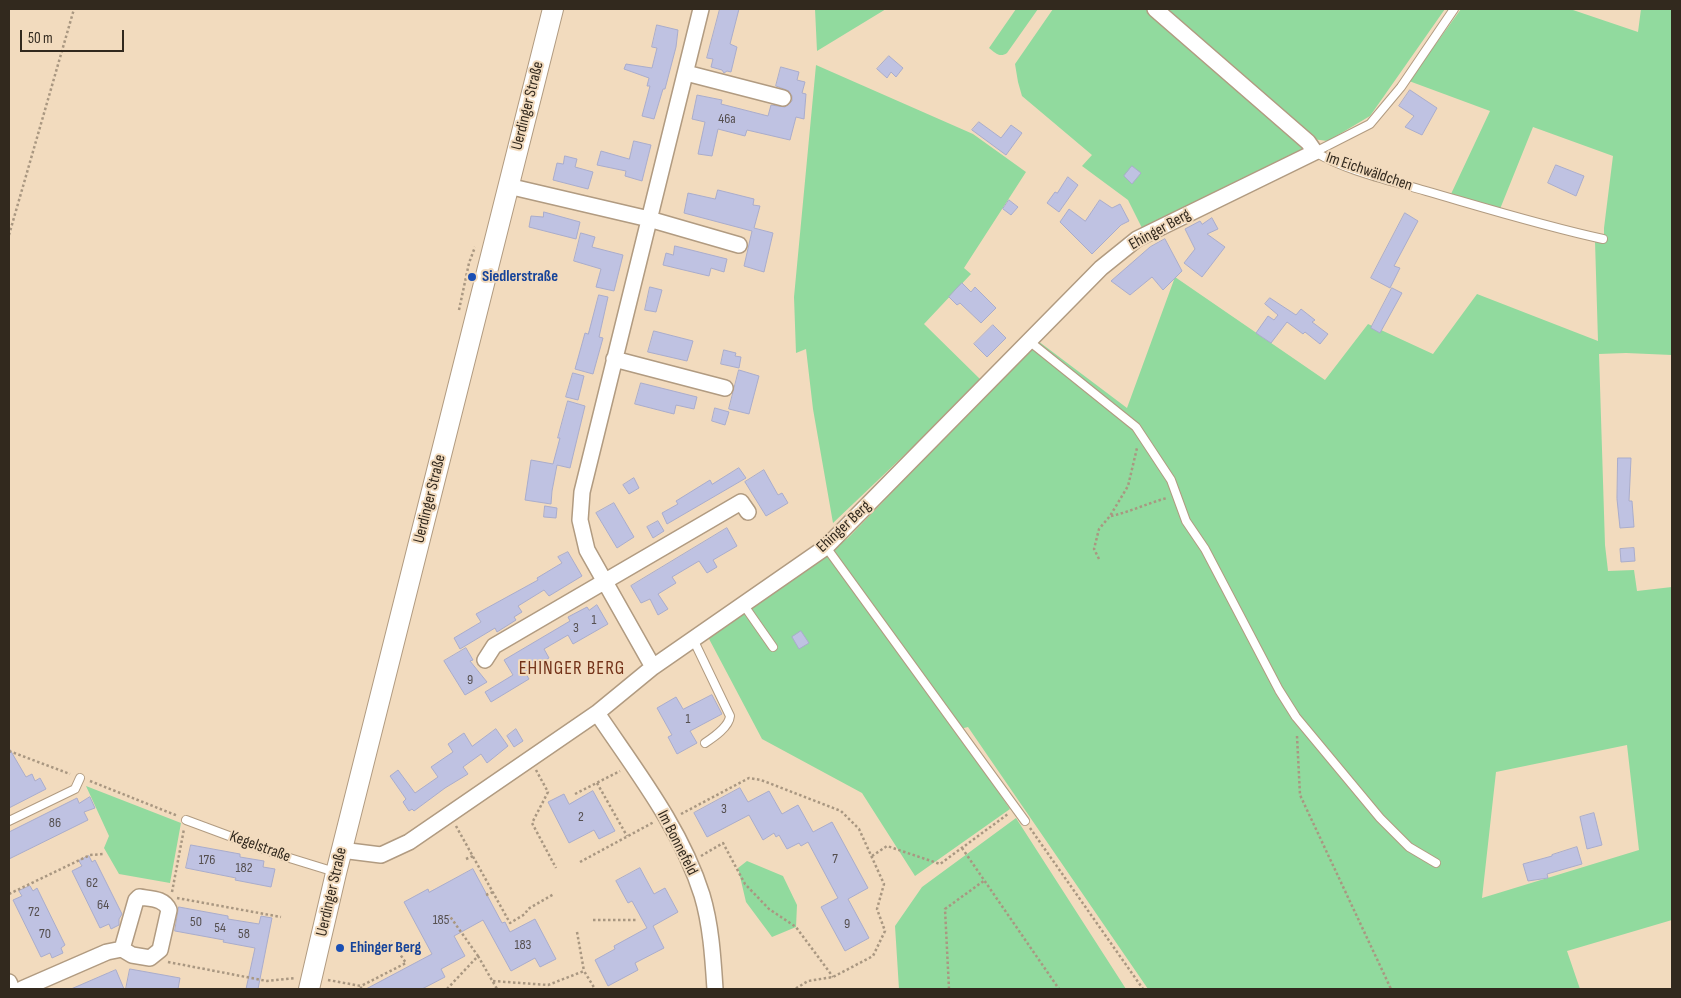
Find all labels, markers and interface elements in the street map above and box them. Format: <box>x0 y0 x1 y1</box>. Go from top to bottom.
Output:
scale bar <box>22 20 126 52</box>
text: 50 m <box>28 29 53 48</box>
street label: Uerdinger Straße <box>508 60 548 152</box>
house number: 46a <box>718 111 736 127</box>
street label: Im Eichwäldchen <box>1323 148 1415 196</box>
street label: Ehinger Berg <box>1126 205 1194 255</box>
place label: Siedlerstraße <box>482 267 558 287</box>
marker: Siedlerstraße <box>466 271 478 283</box>
street label: Uerdinger Straße <box>410 453 450 545</box>
street label: Ehinger Berg <box>813 497 875 557</box>
house number: 1 <box>592 612 596 628</box>
house number: 3 <box>573 620 579 636</box>
district label: EHINGER BERG <box>517 658 627 680</box>
house number: 9 <box>467 672 473 688</box>
house number: 1 <box>686 711 690 727</box>
house number: 3 <box>721 801 727 817</box>
street label: Im Bonnefeld <box>652 807 702 879</box>
house number: 2 <box>578 809 584 825</box>
house number: 86 <box>49 815 61 831</box>
street label: Kegelstraße <box>227 827 293 867</box>
street label: Uerdinger Straße <box>312 846 352 938</box>
house number: 7 <box>832 851 838 867</box>
house number: 176 <box>199 852 215 868</box>
house number: 182 <box>236 860 252 876</box>
house number: 62 <box>86 875 98 891</box>
house number: 64 <box>97 897 109 913</box>
house number: 72 <box>28 904 40 920</box>
house number: 185 <box>433 912 449 928</box>
house number: 50 <box>190 914 202 930</box>
house number: 9 <box>844 916 850 932</box>
house number: 54 <box>214 920 226 936</box>
house number: 70 <box>39 926 51 942</box>
house number: 58 <box>238 926 250 942</box>
house number: 183 <box>515 937 531 953</box>
place label: Ehinger Berg <box>350 938 421 958</box>
marker: Ehinger Berg <box>334 942 346 954</box>

